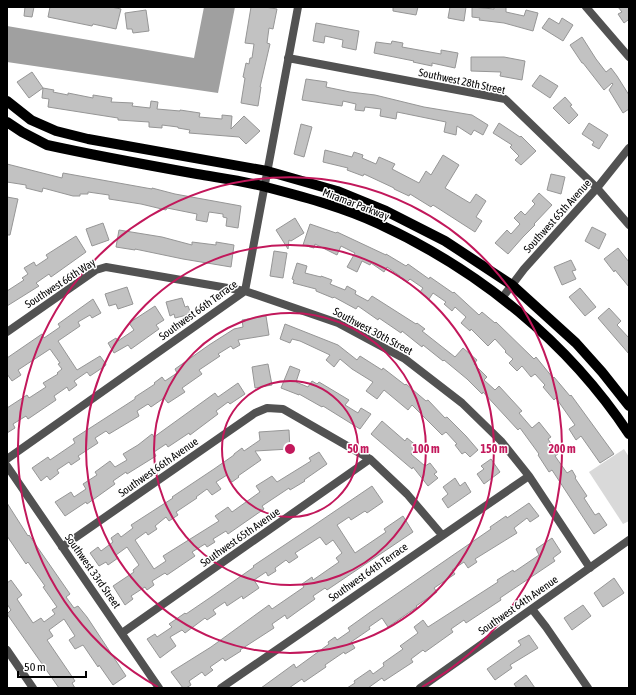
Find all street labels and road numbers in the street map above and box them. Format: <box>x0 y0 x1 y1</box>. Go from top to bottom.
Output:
street label: Southwest 28th Street <box>418 66 506 96</box>
street label: Southwest 65th Avenue <box>521 177 593 255</box>
street label: Miramar Parkway <box>321 186 391 222</box>
street label: Southwest 66th Way <box>23 256 98 310</box>
street label: Southwest 66th Terrace <box>157 278 239 342</box>
street label: Southwest 30th Street <box>331 305 415 357</box>
street label: Southwest 66th Avenue <box>116 435 200 499</box>
street label: Southwest 65th Avenue <box>198 505 282 569</box>
street label: Southwest 33rd Street <box>63 531 123 611</box>
street label: Southwest 64th Terrace <box>326 540 410 604</box>
street label: Southwest 64th Avenue <box>476 573 560 637</box>

